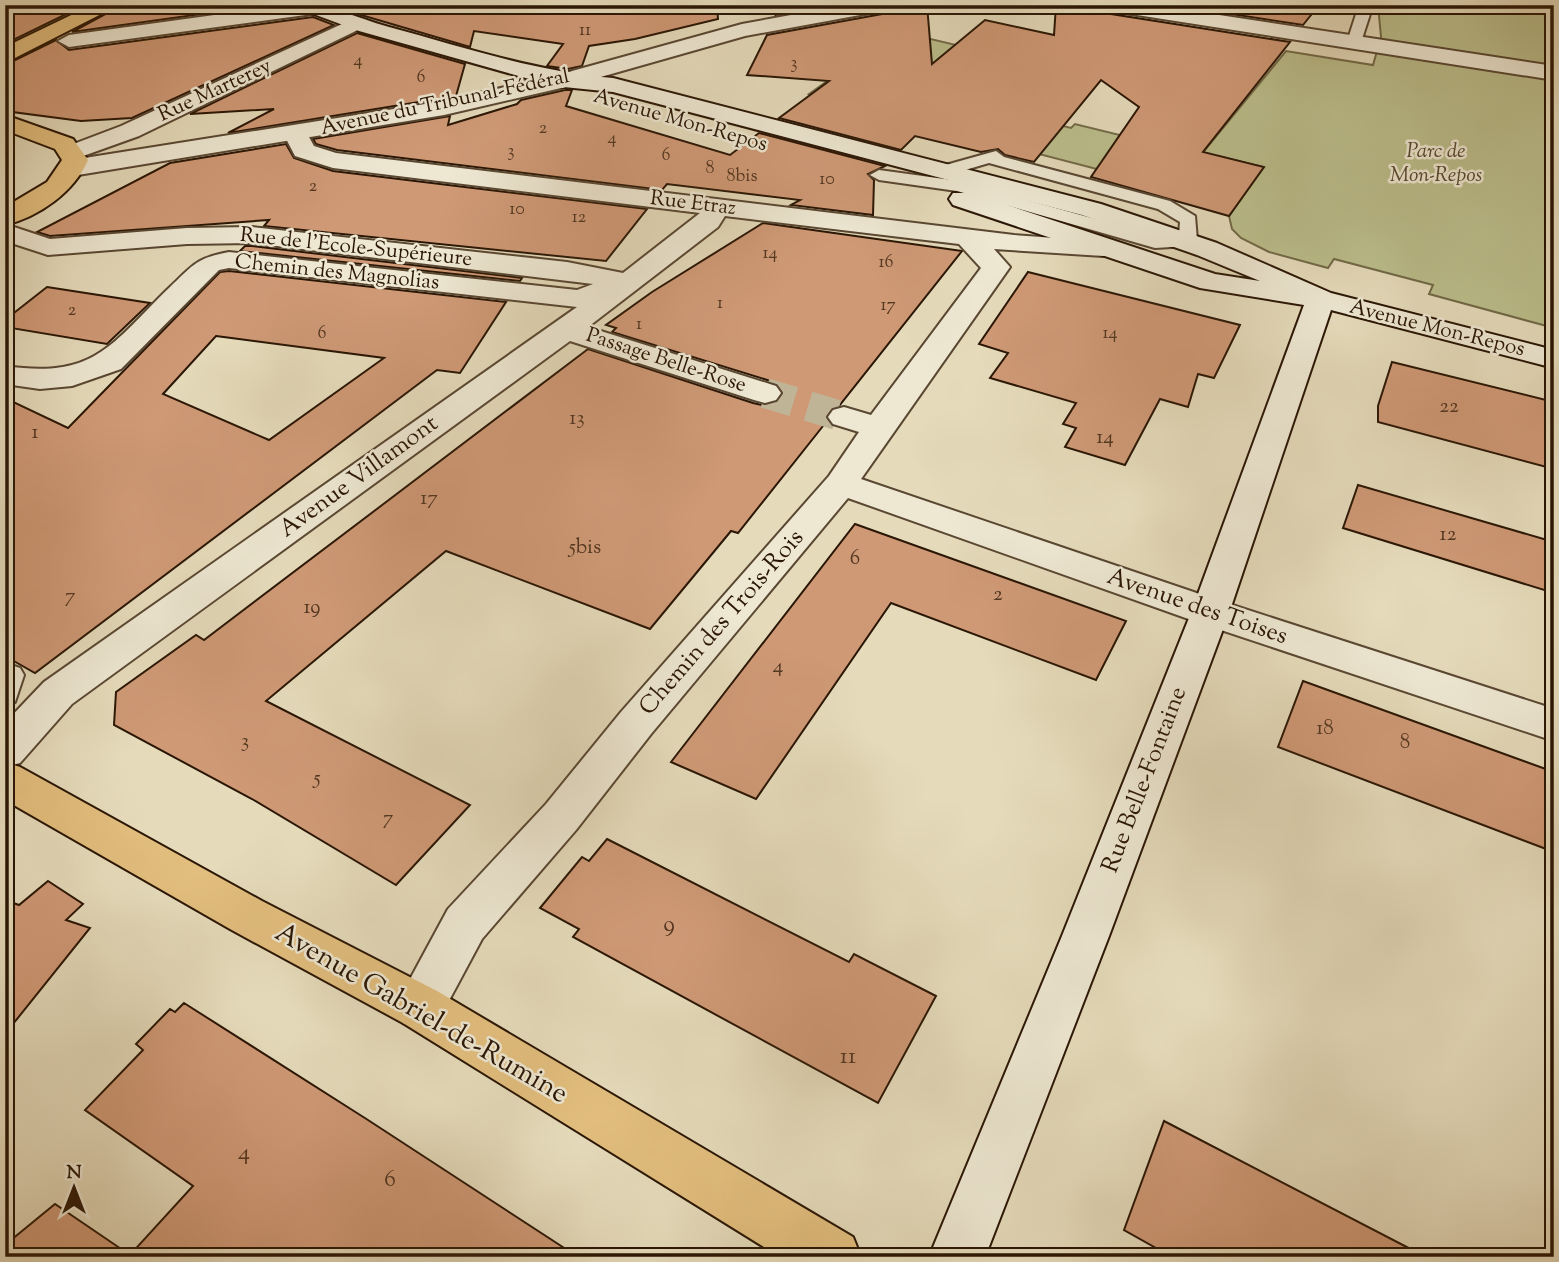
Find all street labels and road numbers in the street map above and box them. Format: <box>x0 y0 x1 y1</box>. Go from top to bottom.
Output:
street label: Rue Marterey <box>153 51 277 130</box>
street label: Avenue du Tribunal-Fédéral <box>318 62 572 144</box>
street label: Avenue Mon-Repos <box>589 82 771 160</box>
street label: Rue Etraz <box>648 184 738 224</box>
street label: Rue de l'Ecole-Supérieure <box>238 221 474 275</box>
street label: Chemin des Magnolias <box>233 247 441 299</box>
street label: Avenue Mon-Repos <box>1346 293 1528 365</box>
street label: Passage Belle-Rose <box>582 321 750 401</box>
street label: Avenue Villamont <box>272 408 446 546</box>
street label: Chemin des Trois-Rois <box>632 523 812 723</box>
street label: Avenue des Toises <box>1102 560 1292 654</box>
street label: Rue Belle-Fontaine <box>1094 682 1196 878</box>
street label: Avenue Gabriel-de-Rumine <box>267 914 575 1114</box>

